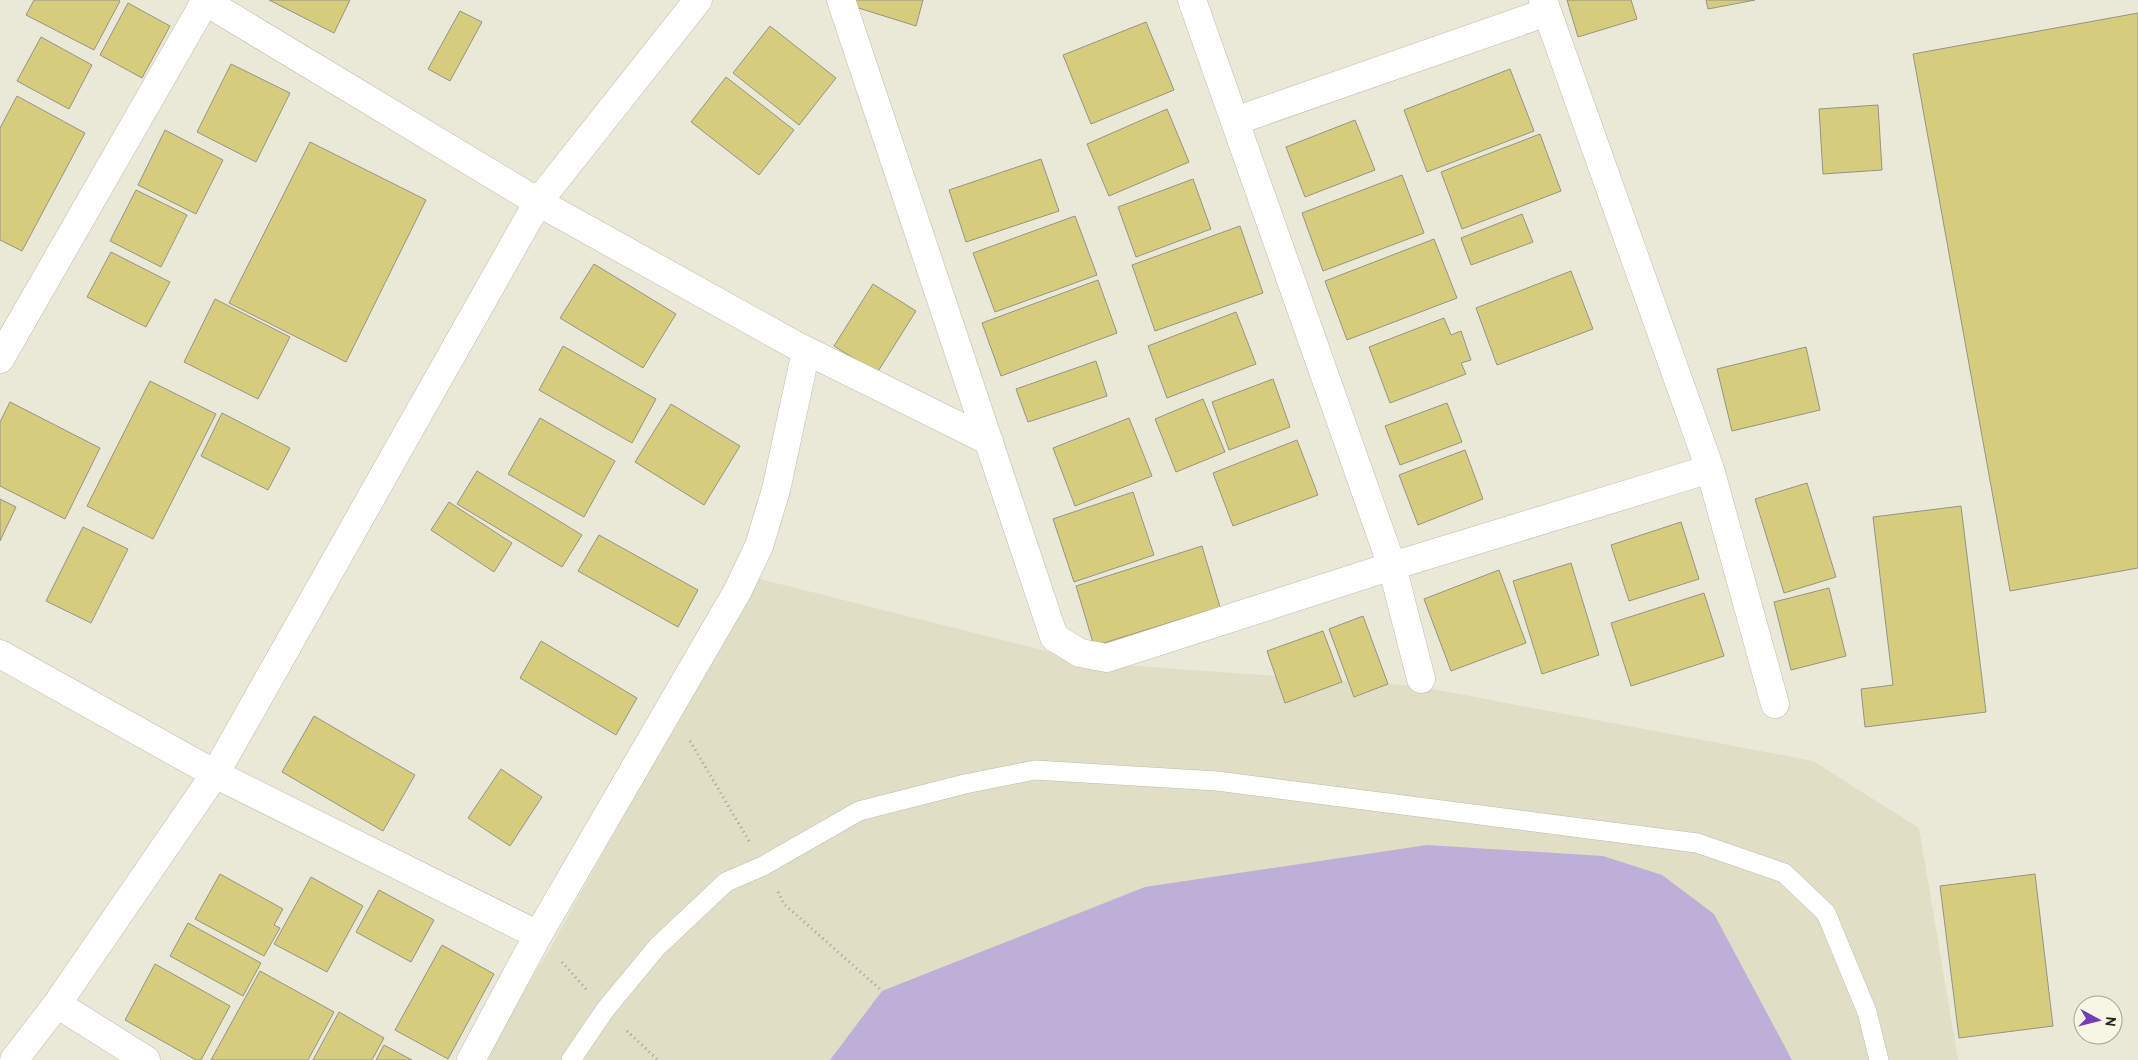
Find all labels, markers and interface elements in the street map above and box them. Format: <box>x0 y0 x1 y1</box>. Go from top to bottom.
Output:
north arrow <box>2073 995 2123 1045</box>
text: N <box>2100 1015 2118 1027</box>

